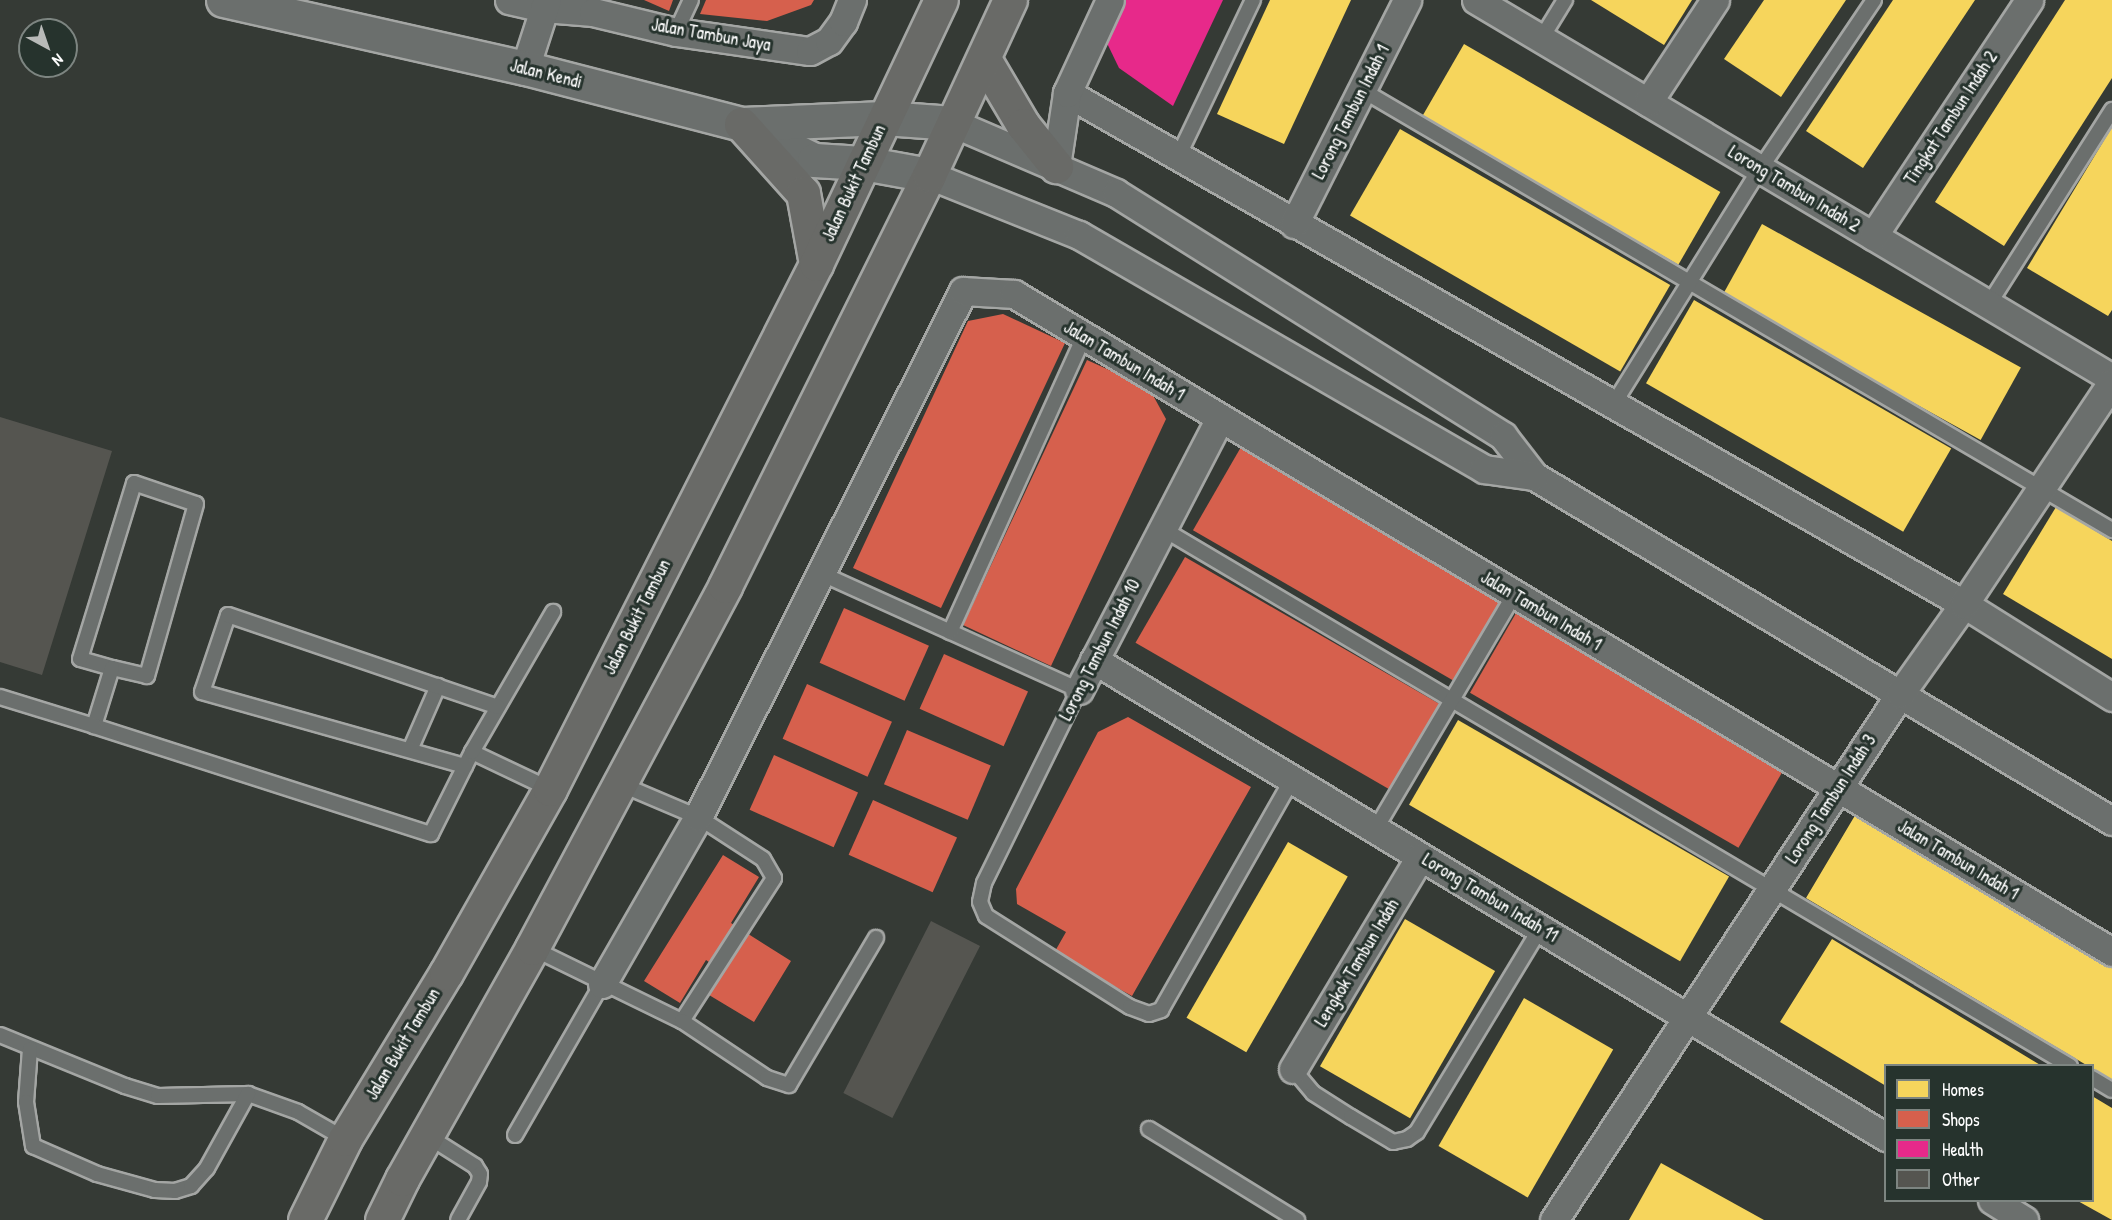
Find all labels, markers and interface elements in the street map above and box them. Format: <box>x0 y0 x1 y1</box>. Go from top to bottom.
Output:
street label: Jalan Tambun Jaya <box>650 14 772 56</box>
north arrow <box>18 18 78 78</box>
street label: Lorong Tambun Indah 1 <box>1308 41 1394 183</box>
street label: Tingkat Tambun Indah 2 <box>1900 47 2002 189</box>
text: N <box>48 49 69 71</box>
street label: Jalan Kendi <box>508 55 584 93</box>
street label: Jalan Bukit Tambun <box>817 121 891 245</box>
street label: Lorong Tambun Indah 2 <box>1724 141 1864 237</box>
street label: Jalan Tambun Indah 1 <box>1060 316 1188 406</box>
street label: Jalan Bukit Tambun <box>599 556 675 678</box>
street label: Jalan Tambun Indah 1 <box>1477 566 1605 656</box>
street label: Lorong Tambun Indah 10 <box>1055 576 1145 724</box>
street label: Lorong Tambun Indah 3 <box>1781 731 1881 867</box>
street label: Jalan Tambun Indah 1 <box>1894 815 2022 905</box>
street label: Lorong Tambun Indah 11 <box>1418 849 1562 947</box>
street label: Lengkok Tambun Indah <box>1310 895 1404 1031</box>
street label: Jalan Bukit Tambun <box>361 984 445 1104</box>
legend <box>1884 1064 2094 1202</box>
text: Homes <box>1942 1077 1984 1102</box>
text: Shops <box>1942 1107 1980 1132</box>
text: Health <box>1942 1137 1983 1162</box>
text: Other <box>1942 1167 1980 1192</box>

